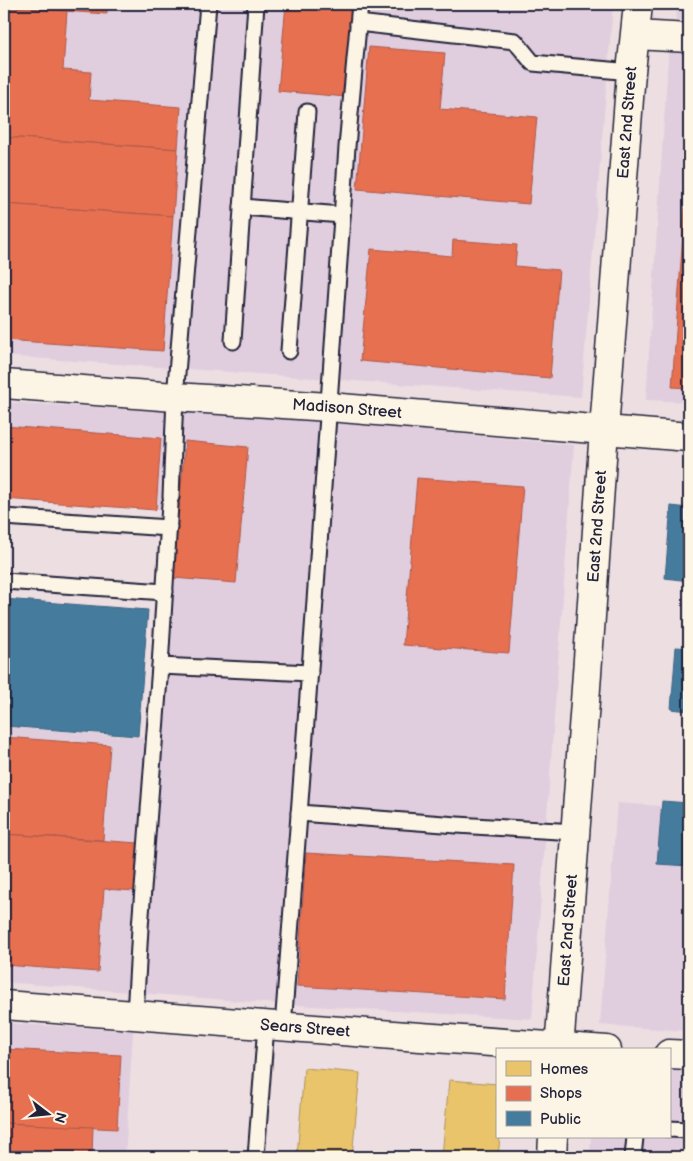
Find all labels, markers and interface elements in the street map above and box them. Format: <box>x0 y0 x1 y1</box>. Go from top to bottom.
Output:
street label: East 2nd Street <box>613 65 641 179</box>
street label: Madison Street <box>292 395 403 423</box>
street label: East 2nd Street <box>584 470 611 583</box>
street label: East 2nd Street <box>554 873 582 987</box>
street label: Sears Street <box>260 1015 351 1041</box>
legend <box>496 1048 670 1138</box>
text: Homes <box>540 1060 589 1079</box>
text: Shops <box>540 1084 583 1103</box>
north arrow <box>22 1088 72 1138</box>
text: N <box>50 1110 70 1125</box>
text: Public <box>540 1110 581 1129</box>

